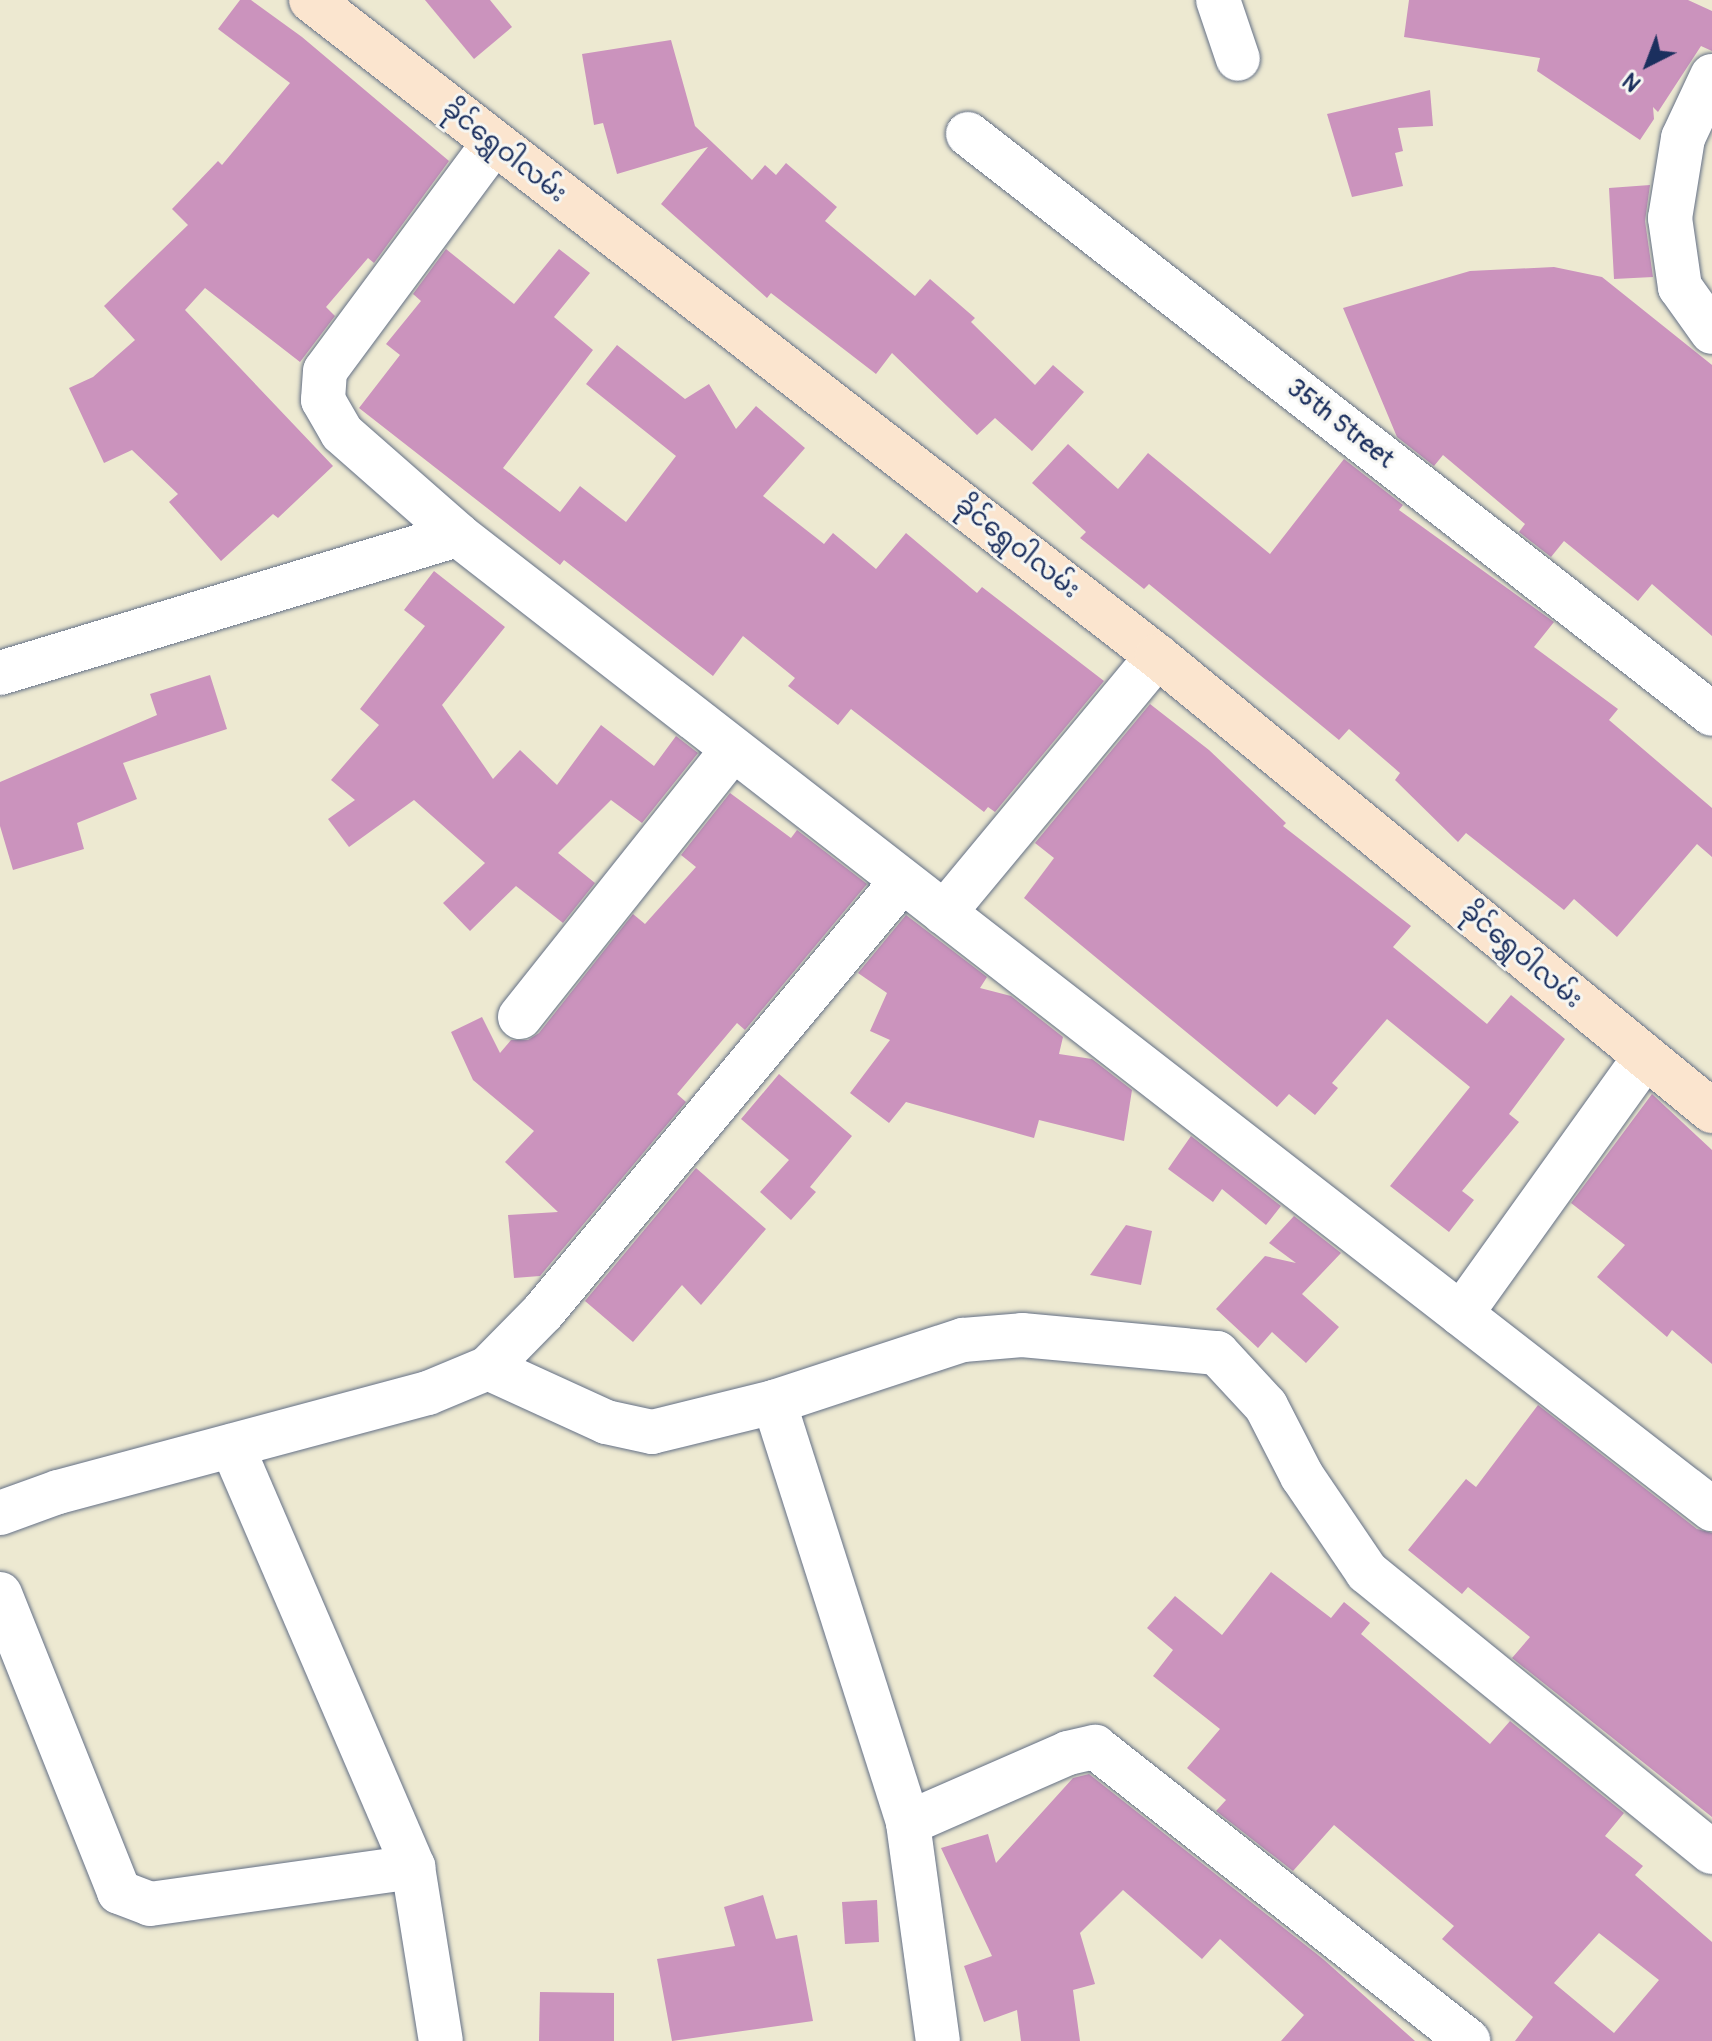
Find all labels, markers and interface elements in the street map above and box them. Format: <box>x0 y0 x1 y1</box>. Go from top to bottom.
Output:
north arrow <box>1608 24 1688 104</box>
text: N <box>1617 66 1647 97</box>
street label: ခိုင်ရွှေဝါလမ်း <box>436 94 572 210</box>
street label: 35th Street <box>1280 372 1400 476</box>
street label: ခိုင်ရွှေဝါလမ်း <box>949 490 1085 606</box>
street label: ခိုင်ရွှေဝါလမ်း <box>1454 896 1588 1016</box>

